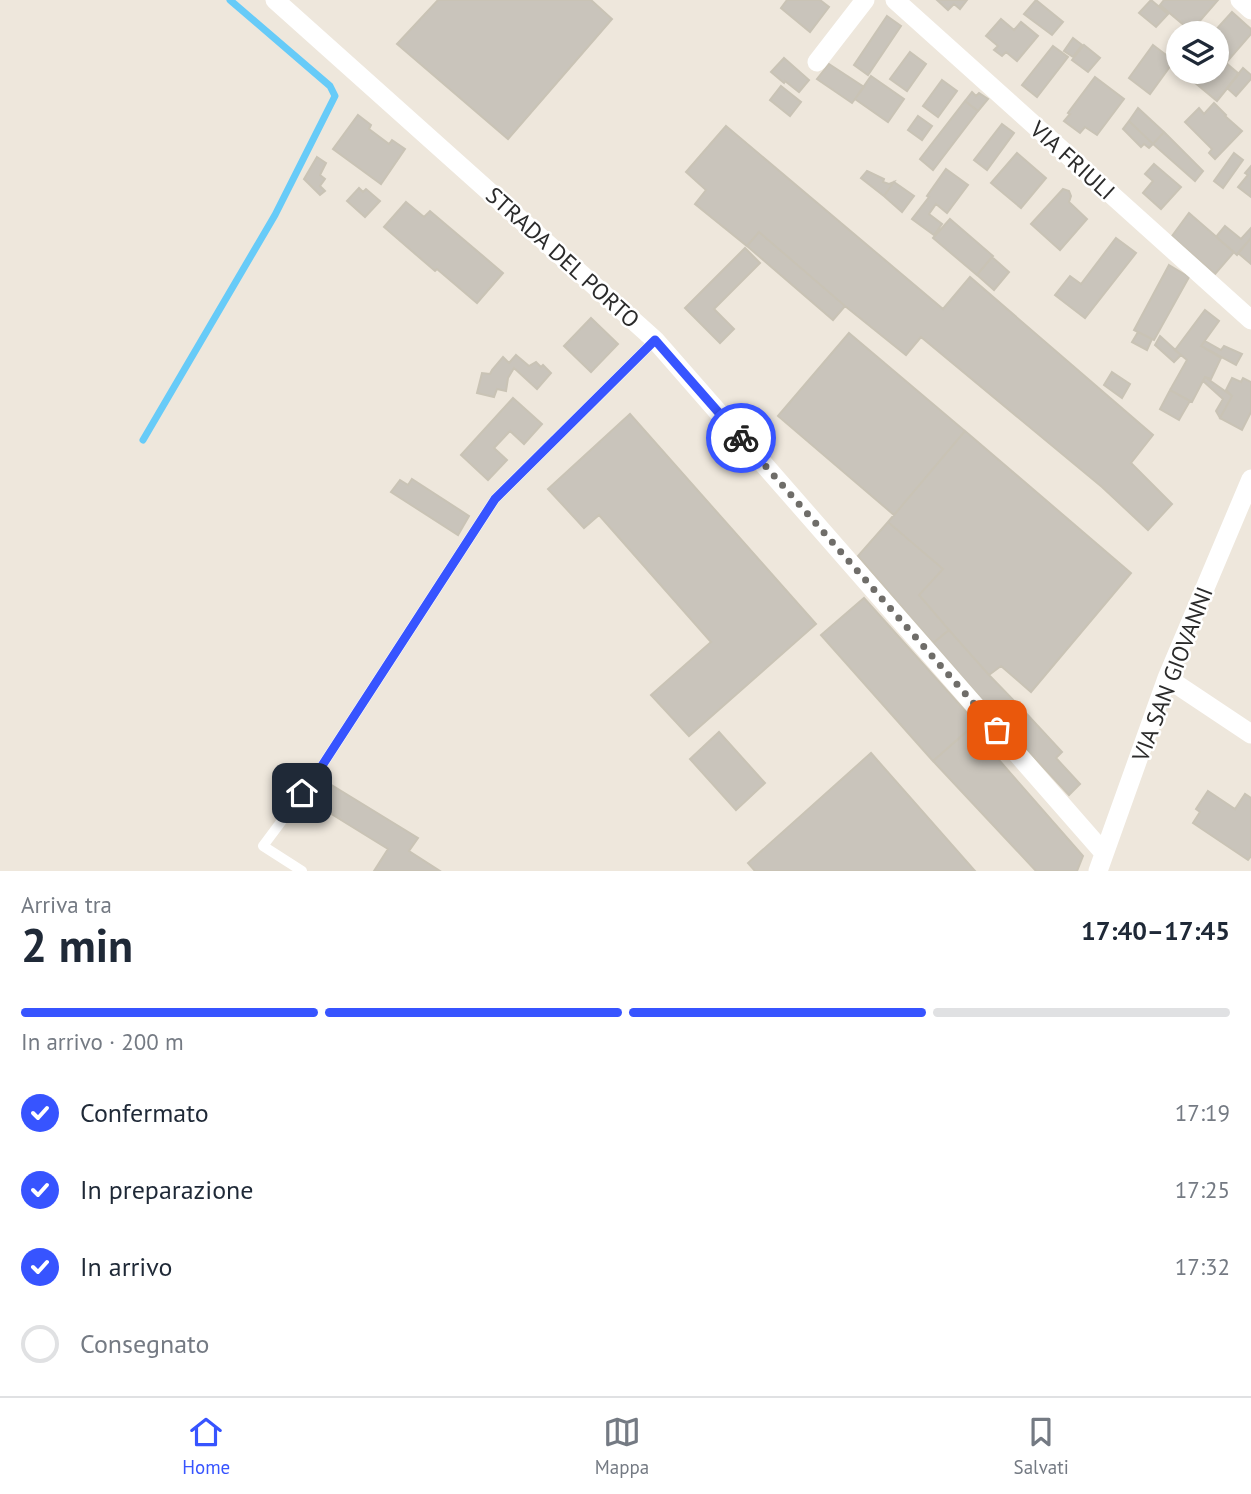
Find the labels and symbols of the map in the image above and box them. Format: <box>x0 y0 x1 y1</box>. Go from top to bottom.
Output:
street label: VIA FRIULI <box>1024 114 1121 206</box>
street label: STRADA DEL PORTO <box>480 180 646 334</box>
courier <box>706 403 776 473</box>
street label: VIA SAN GIOVANNI <box>1125 583 1219 766</box>
pin <box>967 700 1027 760</box>
pin <box>272 763 332 823</box>

